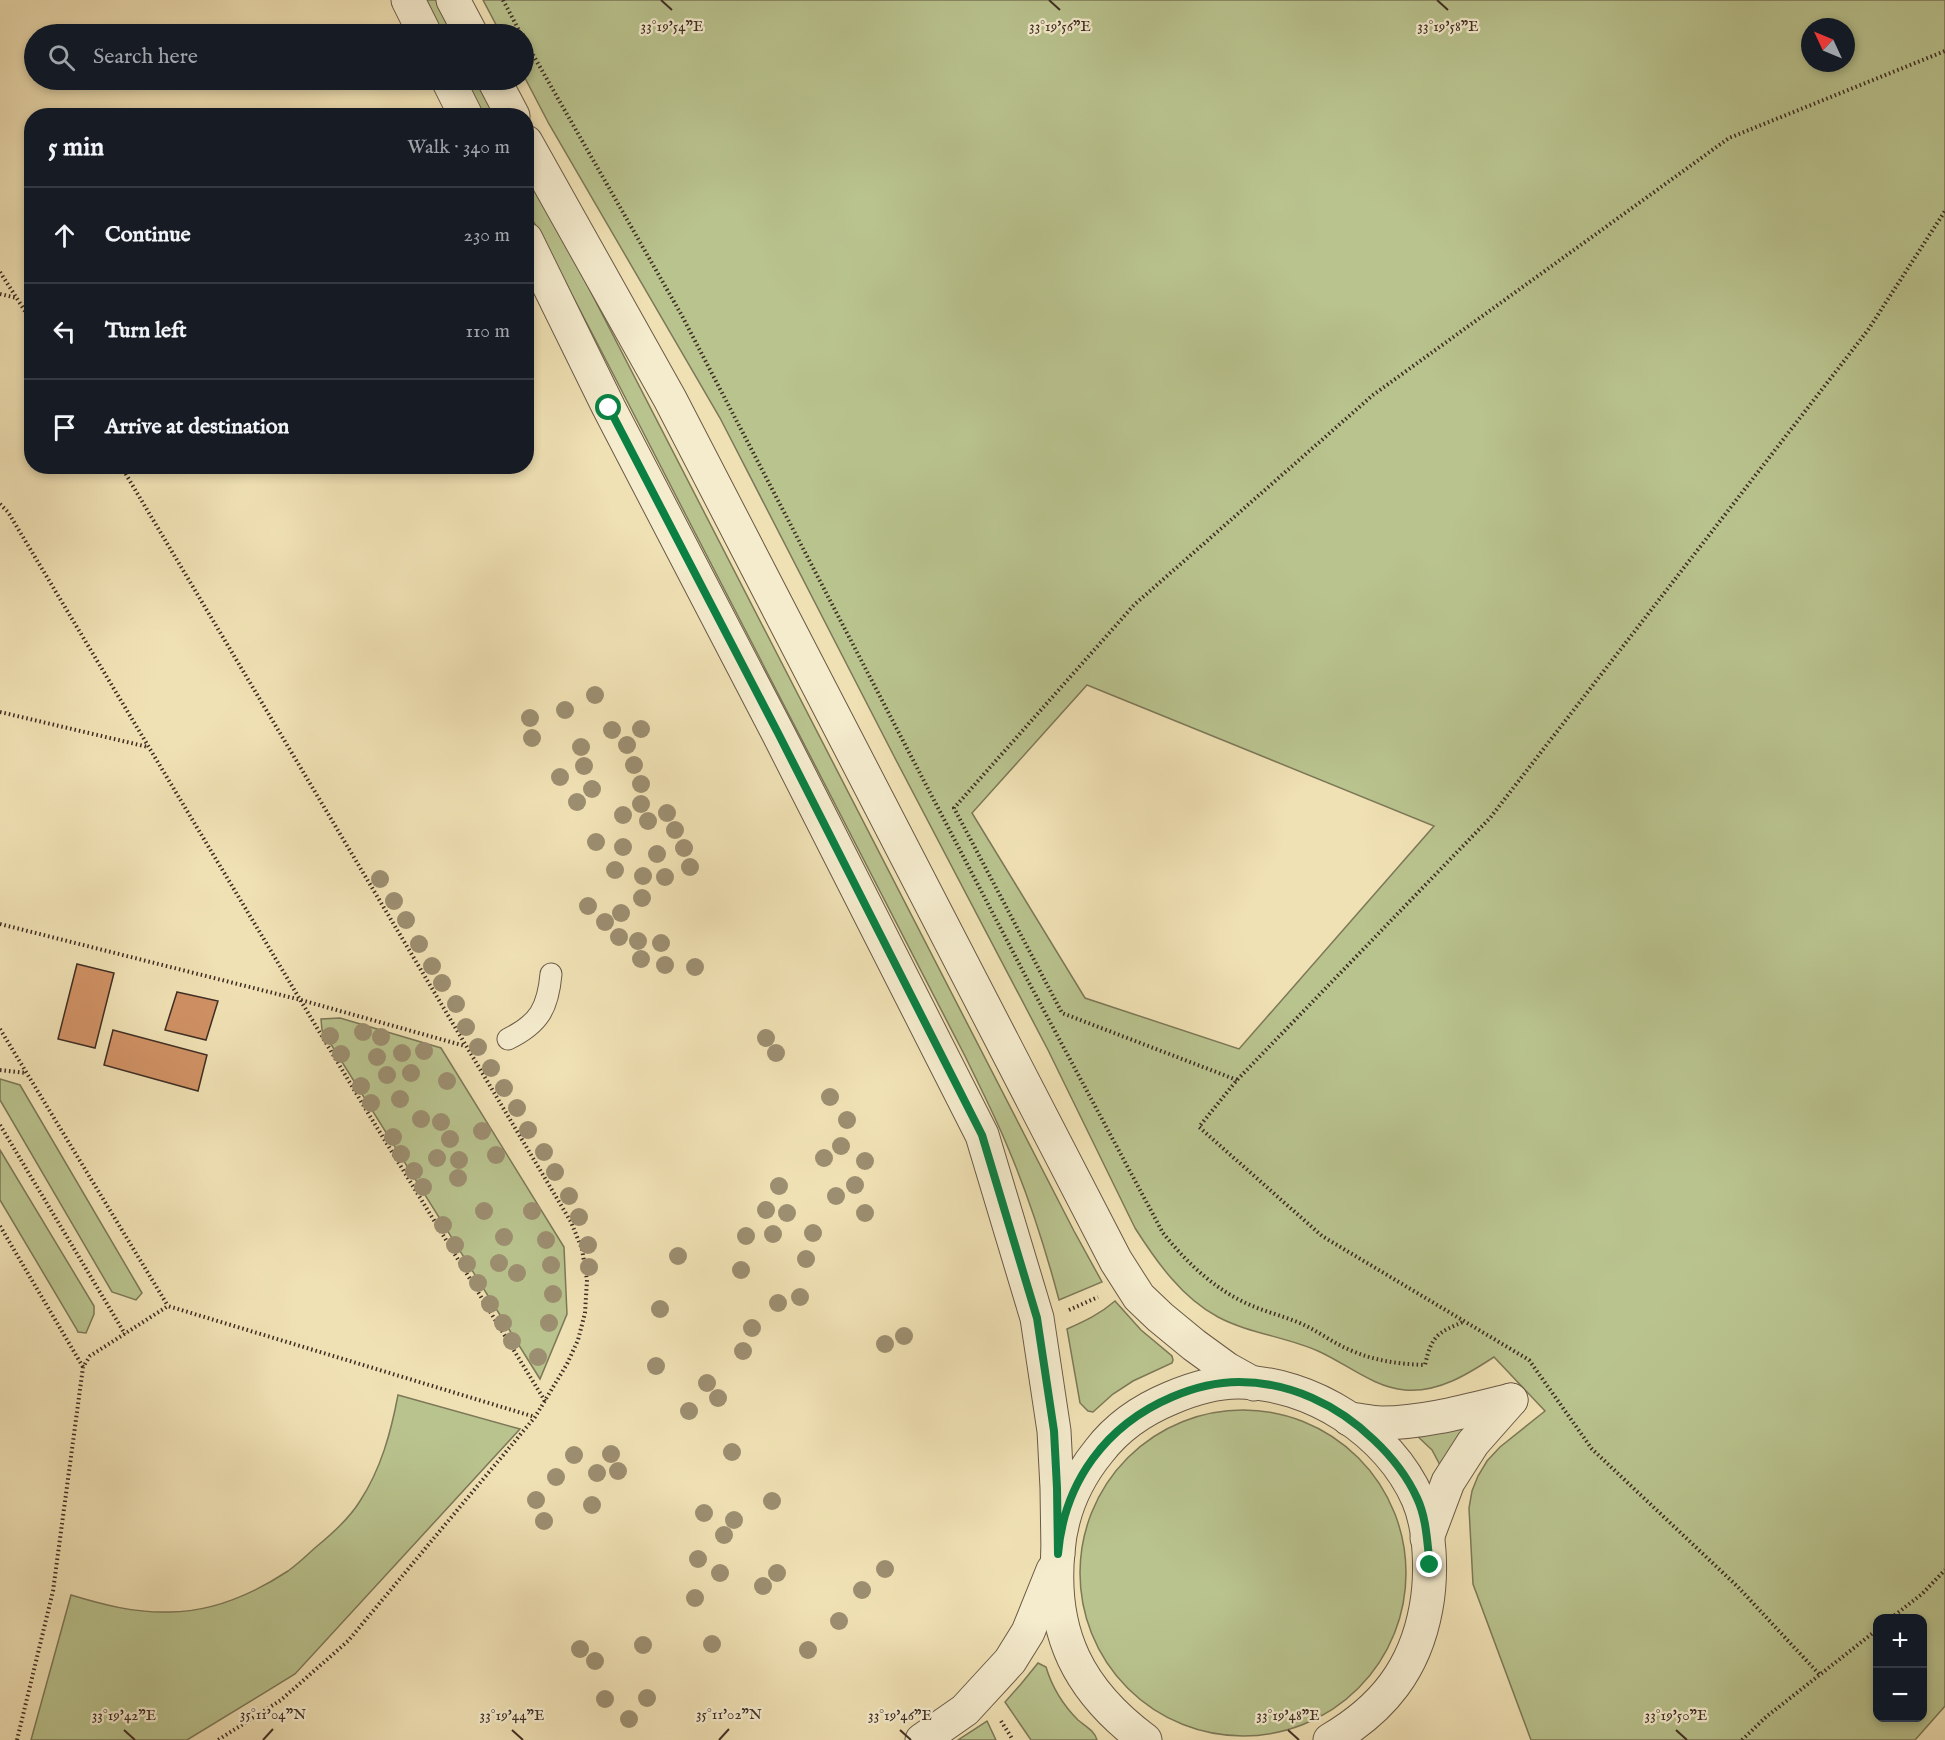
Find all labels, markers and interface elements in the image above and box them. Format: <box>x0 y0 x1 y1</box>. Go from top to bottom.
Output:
text: 33°19'54"E <box>641 17 703 36</box>
text: 33°19'56"E <box>1029 17 1091 36</box>
text: 33°19'58"E <box>1417 17 1479 36</box>
north arrow <box>1801 18 1855 72</box>
search box <box>24 24 534 90</box>
icon: search <box>45 41 78 74</box>
text: Search here <box>93 43 198 71</box>
text: 5 min <box>48 131 104 164</box>
text: Walk · 340 m <box>407 135 510 160</box>
icon: ahead <box>48 219 81 252</box>
text: Continue <box>105 221 191 249</box>
text: 230 m <box>464 223 510 248</box>
icon: left <box>48 315 81 348</box>
text: Turn left <box>105 317 187 345</box>
text: 110 m <box>466 319 510 344</box>
route start <box>595 394 621 420</box>
icon: arrive <box>48 411 81 444</box>
text: Arrive at destination <box>105 413 289 441</box>
route end <box>1416 1551 1442 1577</box>
map controls <box>1873 1614 1927 1722</box>
button: + <box>1873 1614 1927 1668</box>
button: − <box>1873 1668 1927 1722</box>
text: 35°11'04"N <box>240 1705 306 1724</box>
text: 35°11'02"N <box>696 1705 762 1724</box>
text: 33°19'42"E <box>92 1706 156 1725</box>
text: 33°19'44"E <box>480 1706 544 1725</box>
text: 33°19'46"E <box>868 1706 932 1725</box>
text: 33°19'48"E <box>1256 1706 1320 1725</box>
text: 33°19'50"E <box>1645 1706 1707 1725</box>

